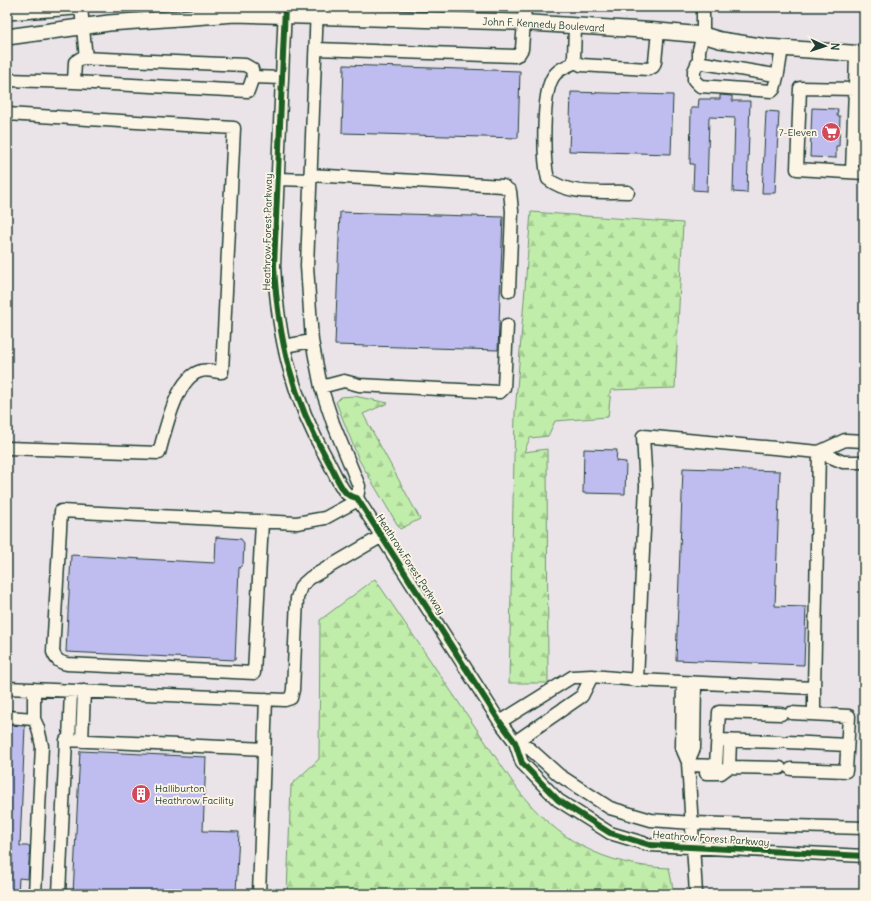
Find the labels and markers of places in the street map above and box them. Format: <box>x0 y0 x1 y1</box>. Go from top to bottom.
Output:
supermarket icon: 7-Eleven <box>820 121 842 143</box>
place label: 7-Eleven <box>779 126 817 139</box>
place label: Halliburton Heathrow Facility <box>155 782 234 807</box>
building icon: Halliburton Heathrow Facility <box>130 783 152 805</box>

